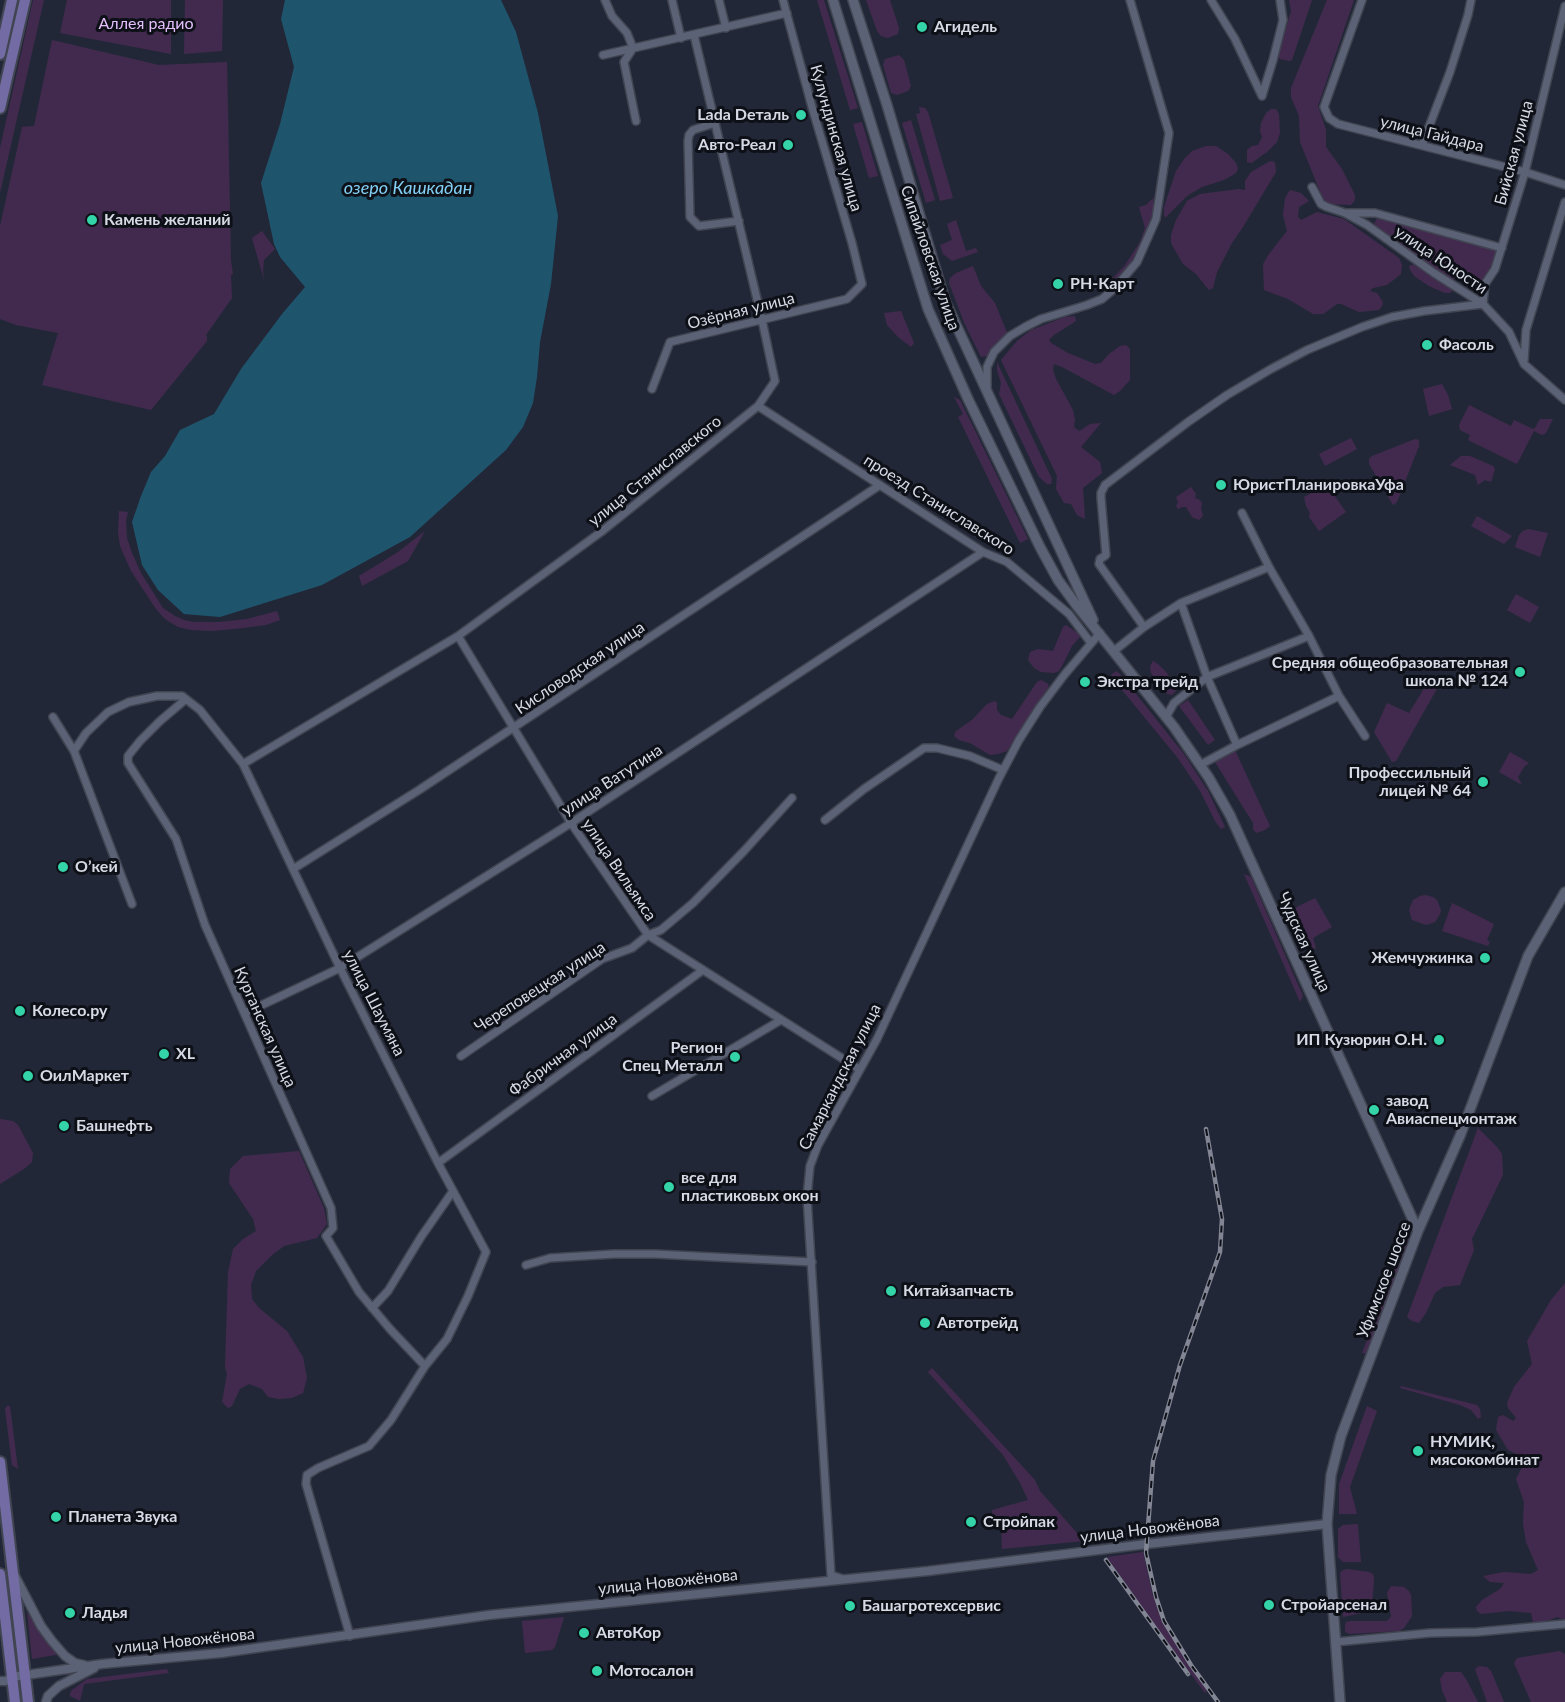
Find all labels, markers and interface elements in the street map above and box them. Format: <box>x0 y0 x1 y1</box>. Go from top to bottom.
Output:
park label: Аллея радио <box>98 14 194 34</box>
place label: Агидель <box>934 17 997 37</box>
marker: Агидель <box>915 20 929 34</box>
street label: Кулундинская улица <box>806 62 866 214</box>
street label: Бийская улица <box>1491 98 1537 208</box>
place label: Lada Dеталь <box>697 105 789 125</box>
marker: Lada Dеталь <box>794 108 808 122</box>
street label: улица Гайдара <box>1378 112 1486 156</box>
place label: Авто-Реал <box>698 135 776 155</box>
marker: Авто-Реал <box>781 138 795 152</box>
water label: озеро Кашкадан <box>344 177 472 199</box>
street label: Сипайловская улица <box>896 183 964 333</box>
place label: Камень желаний <box>104 210 231 230</box>
marker: Камень желаний <box>85 213 99 227</box>
street label: улица Юности <box>1391 222 1491 298</box>
place label: РН-Карт <box>1070 274 1134 294</box>
marker: РН-Карт <box>1051 277 1065 291</box>
street label: Озёрная улица <box>685 288 797 334</box>
place label: Фасоль <box>1439 335 1494 355</box>
marker: Фасоль <box>1420 338 1434 352</box>
street label: улица Станиславского <box>585 412 725 530</box>
street label: проезд Станиславского <box>860 451 1018 559</box>
place label: ЮристПланировкаУфа <box>1233 475 1404 495</box>
marker: ЮристПланировкаУфа <box>1214 478 1228 492</box>
street label: Кисловодская улица <box>512 618 648 718</box>
place label: Средняя общеобразовательная школа № 124 <box>1272 653 1508 691</box>
marker: Средняя общеобразовательная школа № 124 <box>1513 665 1527 679</box>
place label: Экстра трейд <box>1097 672 1198 692</box>
marker: Экстра трейд <box>1078 675 1092 689</box>
street label: улица Ватутина <box>558 740 666 820</box>
place label: Профессильный лицей № 64 <box>1348 763 1471 801</box>
marker: Профессильный лицей № 64 <box>1476 775 1490 789</box>
street label: улица Вильямса <box>578 815 660 925</box>
place label: О’кей <box>75 857 118 877</box>
marker: О’кей <box>56 860 70 874</box>
street label: Чудская улица <box>1273 889 1335 995</box>
street label: Череповецкая улица <box>471 937 609 1037</box>
street label: улица Шаумяна <box>339 947 409 1059</box>
place label: Жемчужинка <box>1371 948 1473 968</box>
marker: Жемчужинка <box>1478 951 1492 965</box>
street label: Курганская улица <box>230 964 300 1090</box>
place label: Колесо.ру <box>32 1001 107 1021</box>
street label: Самаркандская улица <box>795 1001 885 1153</box>
marker: Колесо.ру <box>13 1004 27 1018</box>
street label: Фабричная улица <box>505 1009 621 1101</box>
place label: ИП Кузюрин О.Н. <box>1296 1030 1427 1050</box>
marker: ИП Кузюрин О.Н. <box>1432 1033 1446 1047</box>
place label: Регион Спец Металл <box>622 1038 723 1076</box>
place label: XL <box>176 1044 195 1064</box>
marker: XL <box>157 1047 171 1061</box>
marker: Регион Спец Металл <box>728 1050 742 1064</box>
place label: ОилМаркет <box>40 1066 129 1086</box>
marker: ОилМаркет <box>21 1069 35 1083</box>
place label: завод Авиаспецмонтаж <box>1386 1091 1517 1129</box>
marker: завод Авиаспецмонтаж <box>1367 1103 1381 1117</box>
place label: Башнефть <box>76 1116 153 1136</box>
marker: Башнефть <box>57 1119 71 1133</box>
place label: все для пластиковых окон <box>681 1168 819 1206</box>
marker: все для пластиковых окон <box>662 1180 676 1194</box>
street label: Уфимское шоссе <box>1353 1219 1415 1341</box>
place label: Китайзапчасть <box>903 1281 1014 1301</box>
marker: Китайзапчасть <box>884 1284 898 1298</box>
place label: Автотрейд <box>937 1313 1018 1333</box>
marker: Автотрейд <box>918 1316 932 1330</box>
place label: НУМИК, мясокомбинат <box>1430 1432 1539 1470</box>
marker: НУМИК, мясокомбинат <box>1411 1444 1425 1458</box>
place label: Планета Звука <box>68 1507 177 1527</box>
marker: Планета Звука <box>49 1510 63 1524</box>
street label: улица Новожёнова <box>1079 1511 1221 1547</box>
place label: Стройпак <box>983 1512 1055 1532</box>
marker: Стройпак <box>964 1515 978 1529</box>
street label: улица Новожёнова <box>597 1565 739 1599</box>
place label: Стройарсенал <box>1281 1595 1387 1615</box>
place label: Башагротехсервис <box>862 1596 1001 1616</box>
marker: Стройарсенал <box>1262 1598 1276 1612</box>
marker: Башагротехсервис <box>843 1599 857 1613</box>
place label: Ладья <box>82 1603 128 1623</box>
marker: Ладья <box>63 1606 77 1620</box>
place label: АвтоКор <box>596 1623 661 1643</box>
street label: улица Новожёнова <box>114 1624 256 1658</box>
marker: АвтоКор <box>577 1626 591 1640</box>
place label: Мотосалон <box>609 1661 694 1681</box>
marker: Мотосалон <box>590 1664 604 1678</box>

